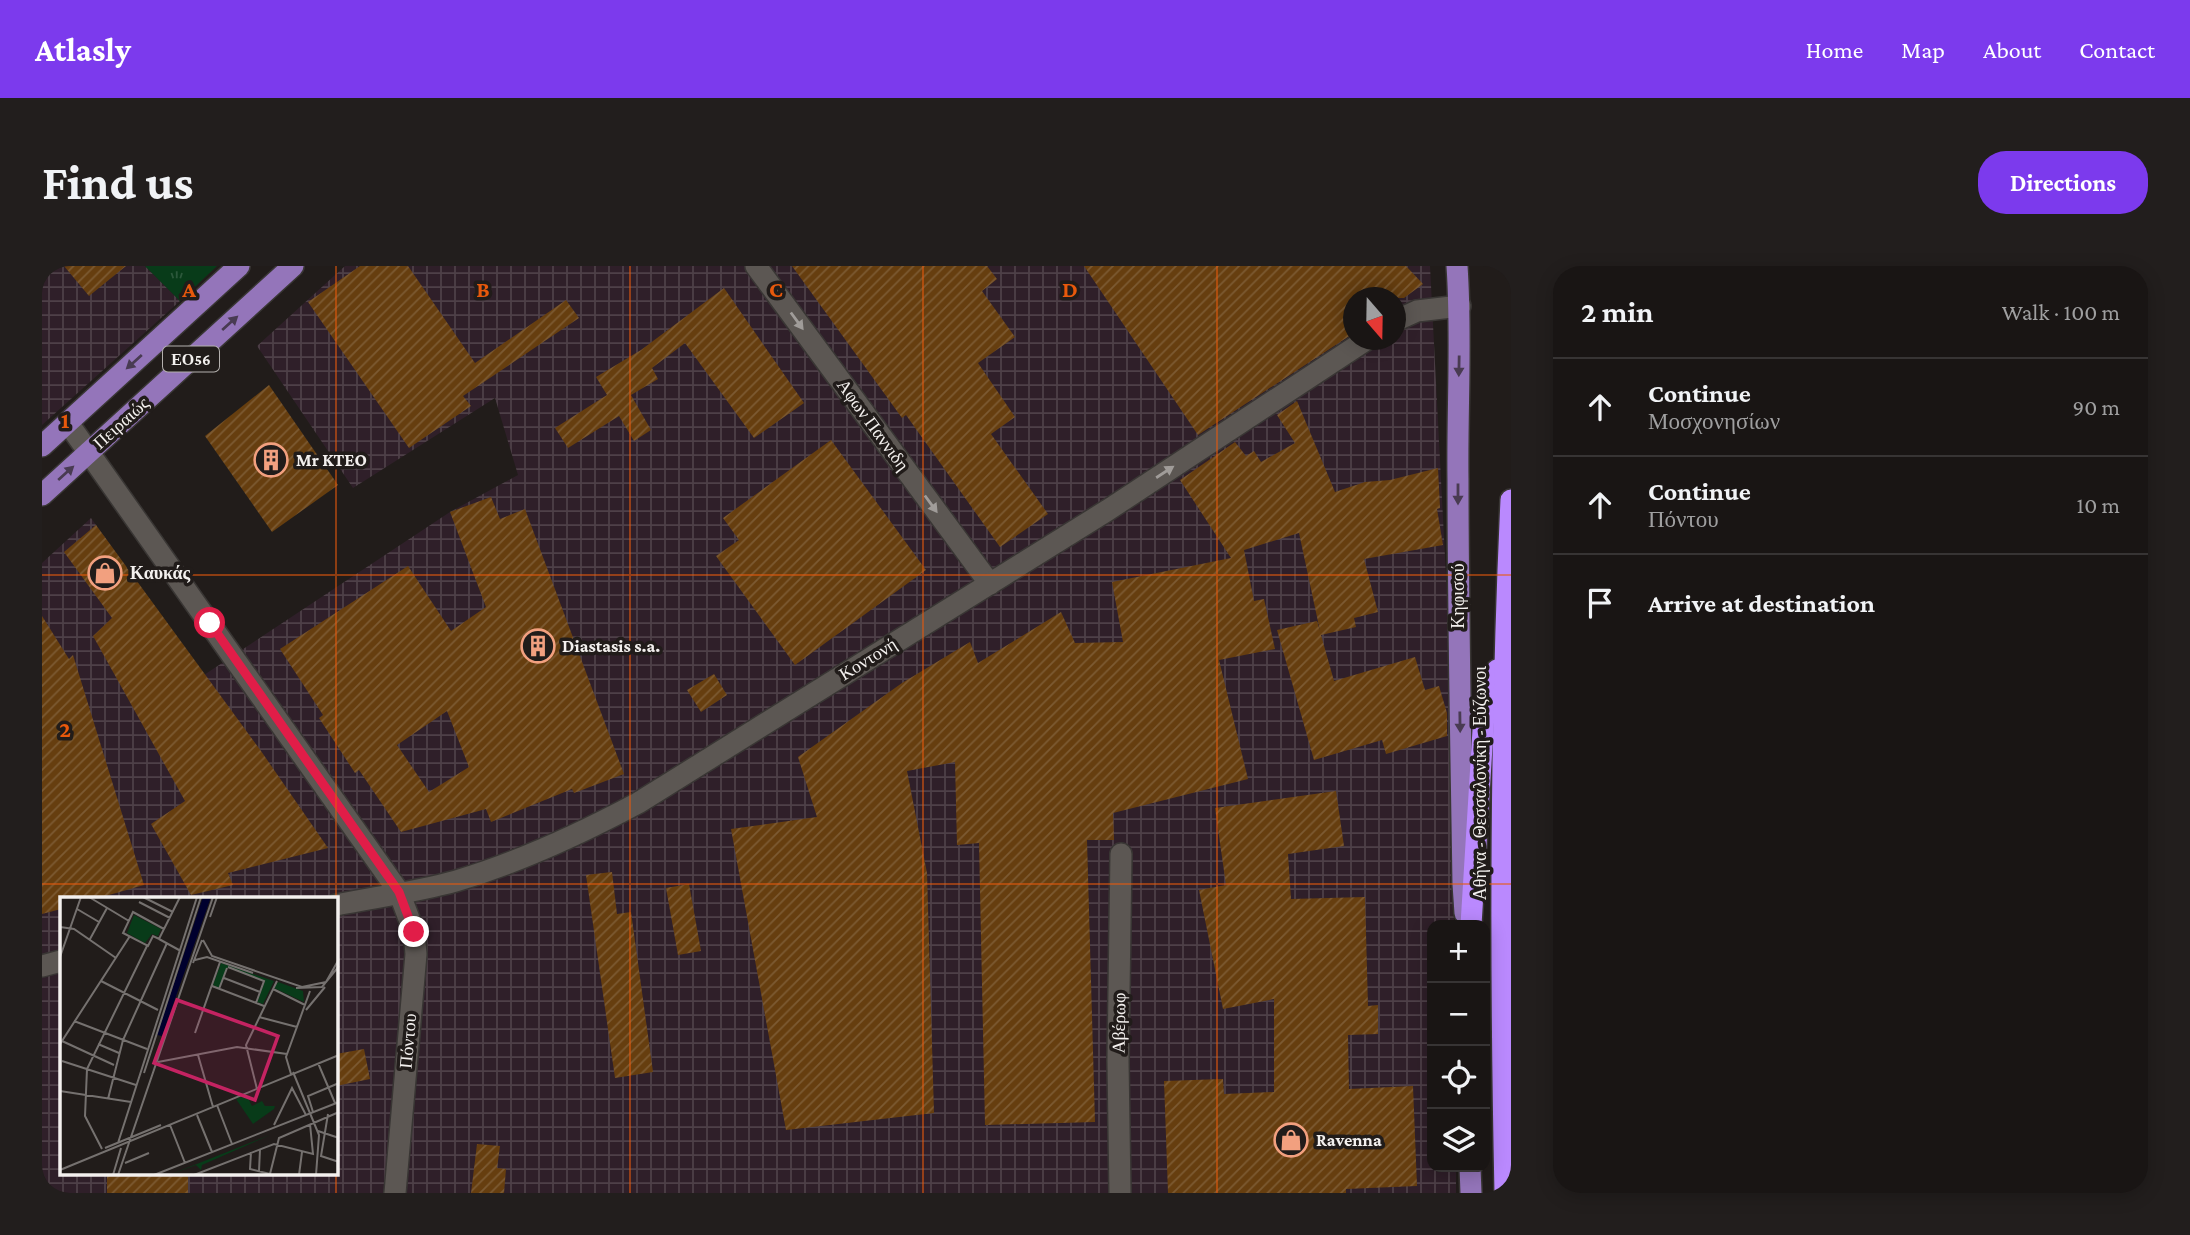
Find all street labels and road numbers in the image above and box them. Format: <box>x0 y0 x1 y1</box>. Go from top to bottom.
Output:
road number: ΕΟ56 <box>163 346 219 372</box>
street label: Αφων Παννιδη <box>833 375 913 475</box>
street label: Πειραιώς <box>89 393 153 453</box>
street label: Κηφισού <box>1448 563 1468 629</box>
street label: Κοντονή <box>836 634 900 684</box>
street label: Αθήνα - Θεσσαλονίκη - Εύζωνοι <box>1470 666 1490 900</box>
street label: Αβέρωφ <box>1108 992 1130 1054</box>
street label: Πόντου <box>396 1013 420 1069</box>

